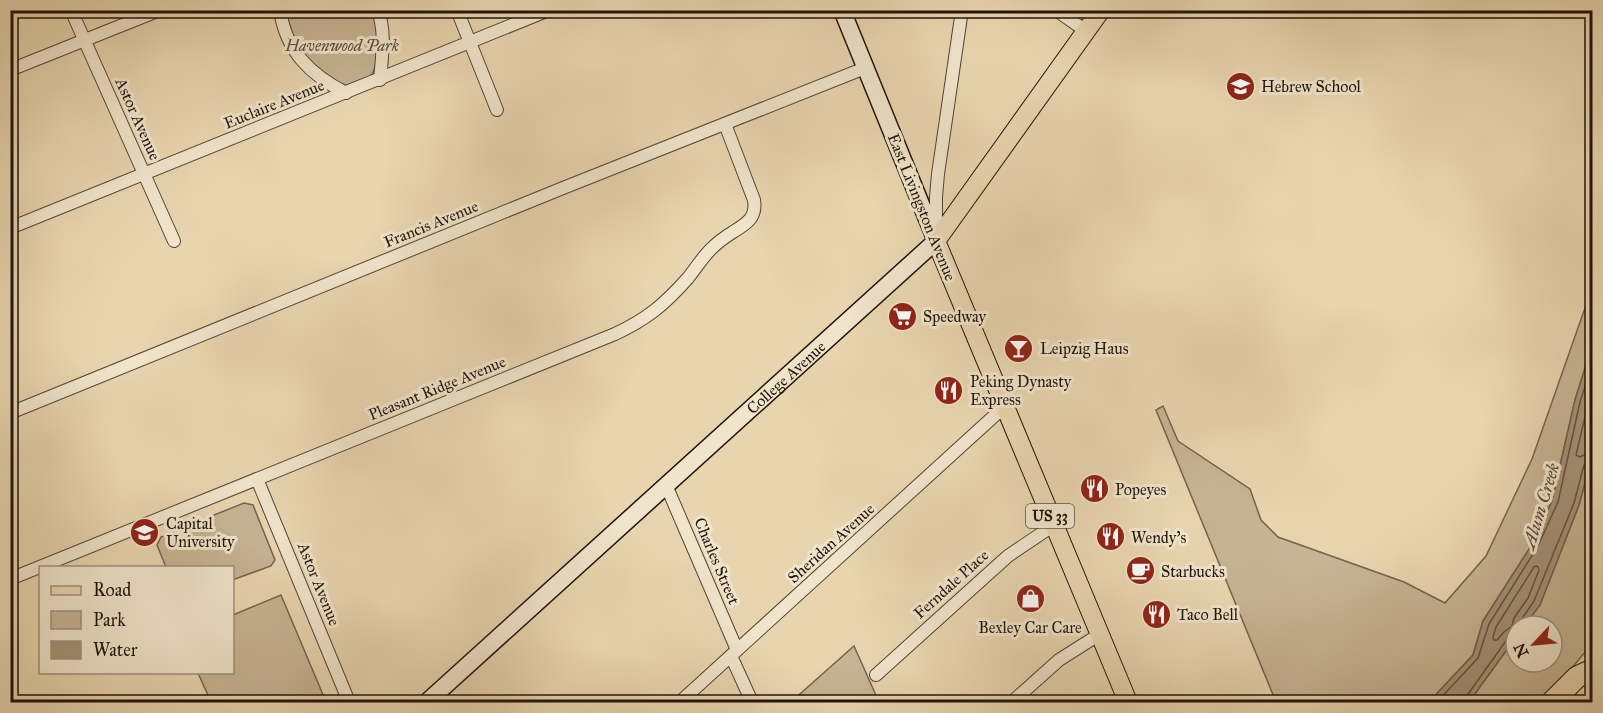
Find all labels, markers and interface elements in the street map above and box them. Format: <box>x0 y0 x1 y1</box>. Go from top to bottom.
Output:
park label: Havenwood Park <box>284 36 399 55</box>
school or university icon: Hebrew School <box>1224 70 1256 102</box>
street label: Astor Avenue <box>111 74 165 163</box>
street label: Euclaire Avenue <box>221 75 327 133</box>
place label: Hebrew School <box>1261 77 1362 96</box>
street label: East Livingston Avenue <box>883 131 960 284</box>
street label: Francis Avenue <box>381 196 481 252</box>
supermarket icon: Speedway <box>886 300 918 332</box>
place label: Speedway <box>923 307 986 326</box>
bar icon: Leipzig Haus <box>1003 332 1035 364</box>
street label: College Avenue <box>742 336 829 418</box>
place label: Leipzig Haus <box>1040 339 1129 359</box>
street label: Pleasant Ridge Avenue <box>366 352 509 425</box>
place label: Peking Dynasty Express <box>970 372 1072 409</box>
restaurant icon: Peking Dynasty Express <box>933 374 965 406</box>
water label: Alum Creek <box>1517 460 1564 554</box>
restaurant icon: Popeyes <box>1078 473 1110 505</box>
place label: Popeyes <box>1115 480 1167 499</box>
street label: Sheridan Avenue <box>784 499 878 587</box>
road number: US 33 <box>1026 504 1074 528</box>
place label: Capital University <box>166 514 235 551</box>
street label: Charles Street <box>690 515 744 608</box>
school or university icon: Capital University <box>129 516 161 548</box>
restaurant icon: Wendy's <box>1094 521 1126 553</box>
place label: Wendy's <box>1131 528 1186 547</box>
street label: Astor Avenue <box>293 539 344 629</box>
street label: Ferndale Place <box>910 545 993 623</box>
cafe icon: Starbucks <box>1124 555 1156 587</box>
place label: Starbucks <box>1161 562 1225 581</box>
legend <box>39 566 234 674</box>
text: Road <box>93 579 131 601</box>
shop icon: Bexley Car Care <box>1014 583 1046 615</box>
restaurant icon: Taco Bell <box>1140 598 1172 630</box>
place label: Taco Bell <box>1177 605 1239 624</box>
text: Park <box>93 609 126 631</box>
north arrow <box>1504 614 1564 674</box>
place label: Bexley Car Care <box>978 618 1082 637</box>
text: Water <box>93 639 138 661</box>
text: N <box>1509 640 1532 661</box>

